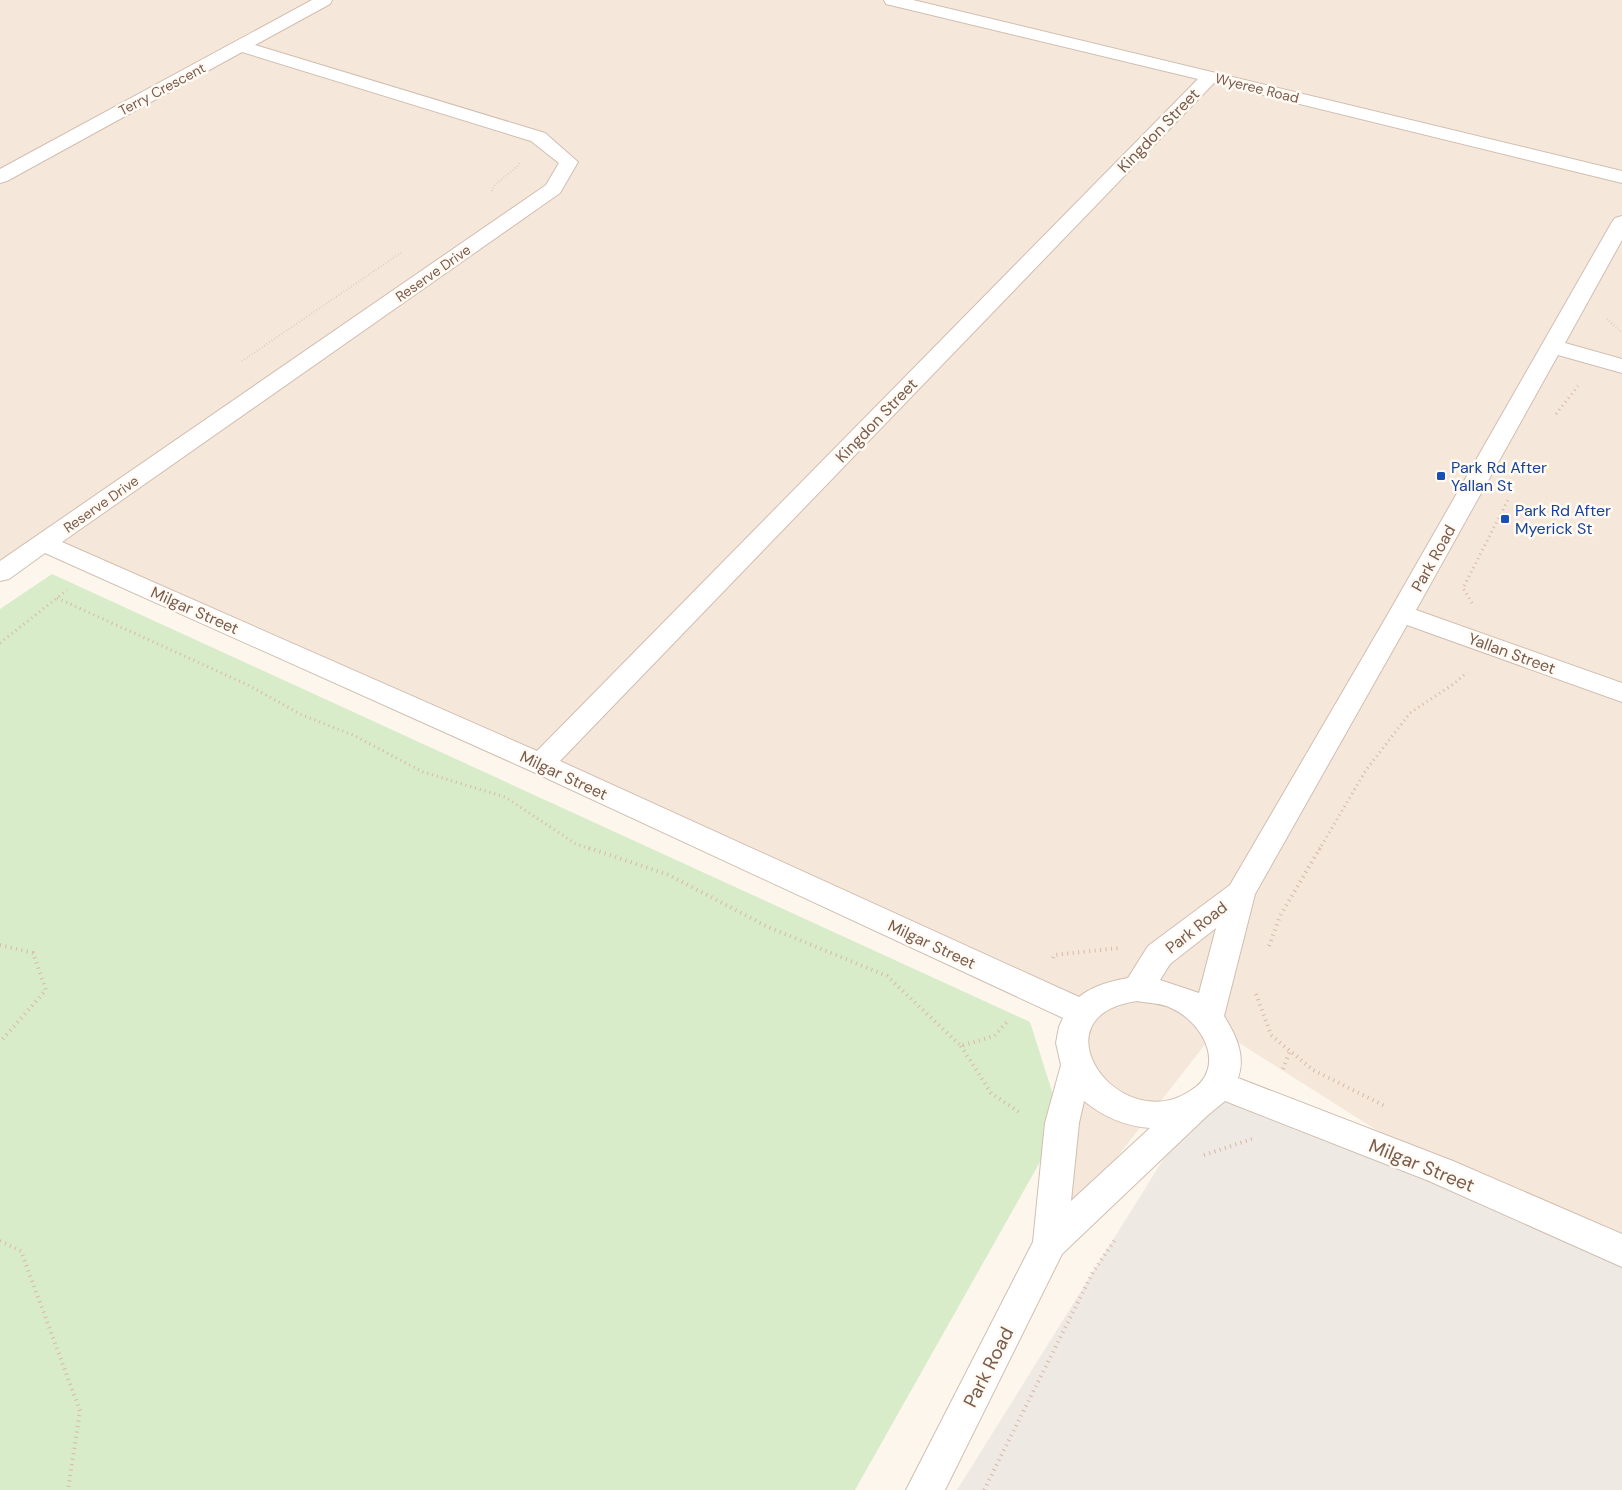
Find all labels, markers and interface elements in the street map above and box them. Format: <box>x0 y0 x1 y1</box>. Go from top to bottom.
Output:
street label: Terry Crescent <box>115 59 209 119</box>
street label: Wyeree Road <box>1213 69 1301 107</box>
street label: Kingdon Street <box>1113 84 1204 177</box>
street label: Reserve Drive <box>392 240 474 306</box>
street label: Kingdon Street <box>831 374 922 467</box>
place label: Park Rd After Yallan St <box>1451 457 1547 496</box>
marker: Park Rd After Yallan St <box>1435 470 1447 482</box>
street label: Reserve Drive <box>60 471 142 537</box>
place label: Park Rd After Myerick St <box>1515 500 1611 539</box>
marker: Park Rd After Myerick St <box>1499 513 1511 525</box>
street label: Park Road <box>1407 521 1460 595</box>
street label: Milgar Street <box>148 582 242 639</box>
street label: Yallan Street <box>1465 628 1558 679</box>
street label: Milgar Street <box>517 746 611 805</box>
street label: Park Road <box>1161 897 1232 958</box>
street label: Milgar Street <box>885 915 979 974</box>
street label: Milgar Street <box>1365 1133 1478 1198</box>
street label: Park Road <box>958 1323 1019 1412</box>

